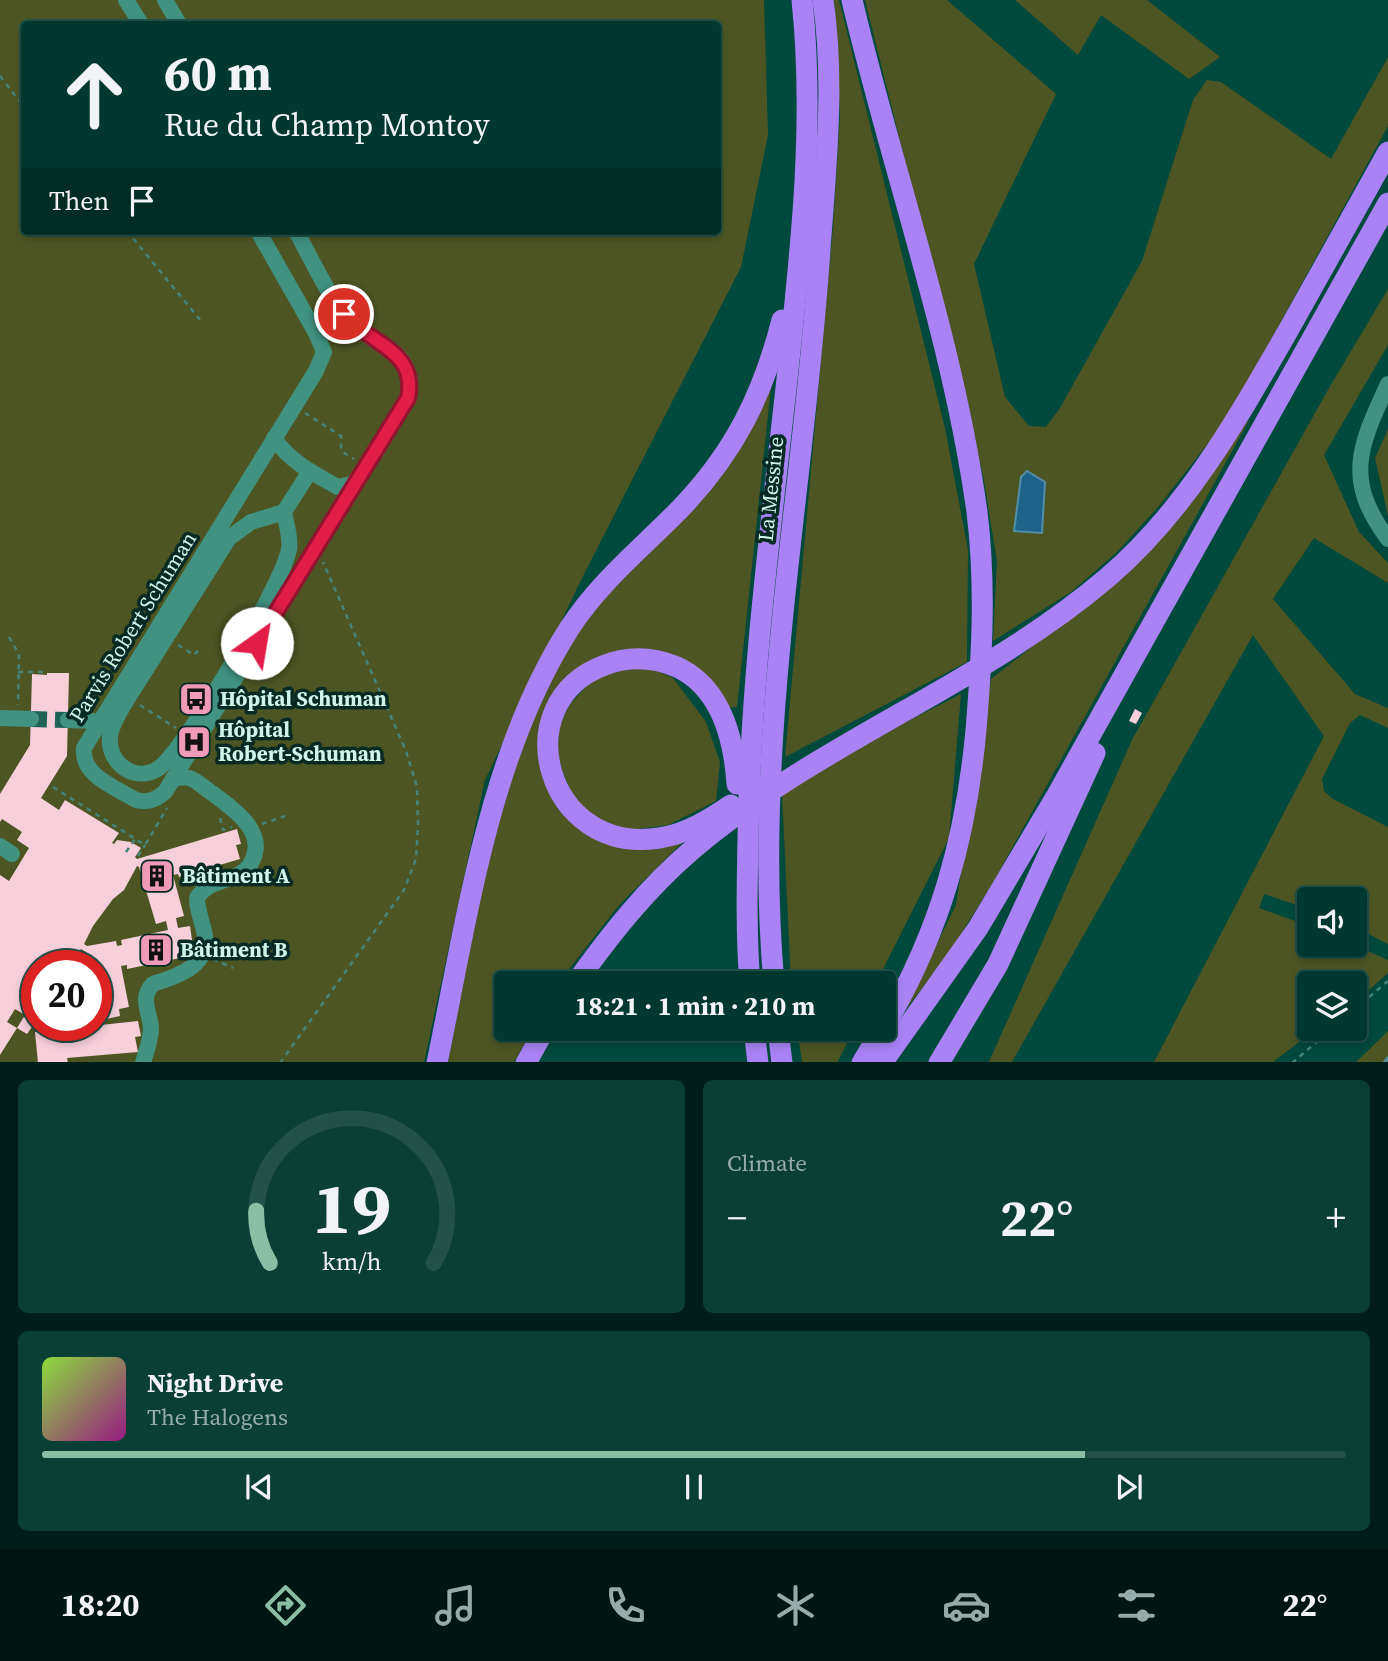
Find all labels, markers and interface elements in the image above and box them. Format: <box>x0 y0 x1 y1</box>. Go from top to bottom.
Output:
text: 60 m <box>164 39 272 106</box>
icon: ahead <box>49 49 140 140</box>
text: Rue du Champ Montoy <box>164 103 490 147</box>
icon: arrive <box>123 182 161 220</box>
text: Then <box>49 183 109 219</box>
pin <box>314 284 374 344</box>
icon: arrive <box>325 295 363 333</box>
street label: La Messine <box>751 435 790 543</box>
street label: Parvis Robert Schuman <box>62 526 203 727</box>
position arrow <box>220 606 294 680</box>
bus stop icon: Hôpital Schuman <box>177 680 215 718</box>
place label: Hôpital Schuman <box>220 684 387 713</box>
place label: Hôpital Robert-Schuman <box>218 715 382 768</box>
hospital icon: Hôpital Robert-Schuman <box>175 723 213 761</box>
building icon: Bâtiment A <box>138 857 176 895</box>
place label: Bâtiment A <box>182 861 290 890</box>
map controls <box>1297 887 1367 1041</box>
button: sound <box>1297 887 1367 957</box>
building icon: Bâtiment B <box>137 931 175 969</box>
place label: Bâtiment B <box>180 935 288 964</box>
speed limit sign: 20 <box>21 950 112 1041</box>
button: layers <box>1297 971 1367 1041</box>
text: 18:21 · 1 min · 210 m <box>575 988 815 1024</box>
text: Climate <box>727 1147 807 1179</box>
text: 19 <box>312 1158 391 1257</box>
text: 22° <box>1000 1182 1073 1253</box>
text: − <box>727 1192 747 1244</box>
text: + <box>1326 1192 1346 1244</box>
text: km/h <box>322 1243 381 1277</box>
text: Night Drive <box>147 1365 283 1401</box>
text: The Halogens <box>147 1401 288 1433</box>
icon: previous <box>240 1468 278 1506</box>
icon: pause <box>675 1468 713 1506</box>
icon: next <box>1110 1468 1148 1506</box>
icon: directions <box>261 1581 310 1630</box>
icon: music <box>431 1581 480 1630</box>
icon: phone <box>601 1581 650 1630</box>
icon: climate <box>771 1581 820 1630</box>
icon: car <box>942 1581 991 1630</box>
icon: filters <box>1112 1581 1161 1630</box>
text: 18:20 <box>61 1583 140 1627</box>
text: 22° <box>1282 1583 1327 1627</box>

